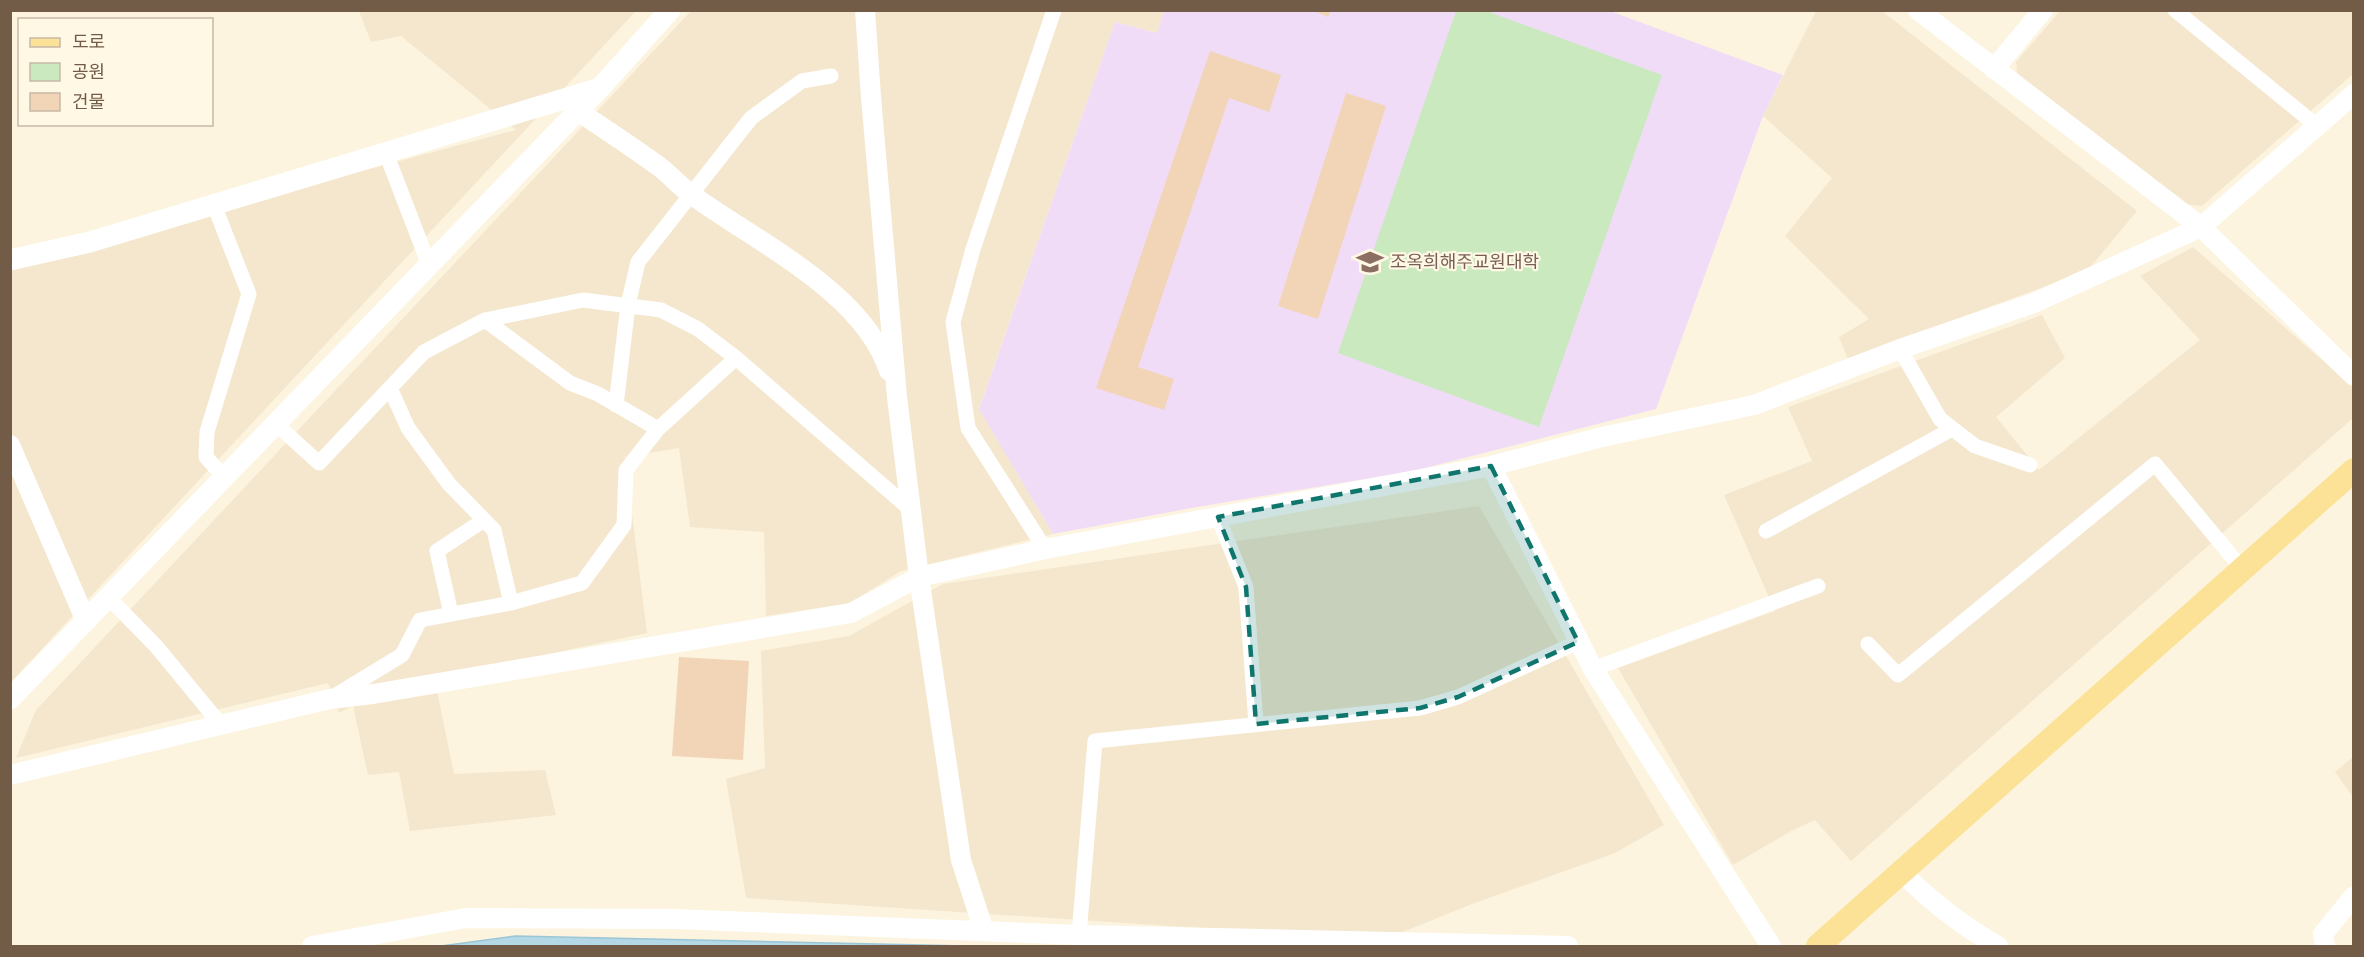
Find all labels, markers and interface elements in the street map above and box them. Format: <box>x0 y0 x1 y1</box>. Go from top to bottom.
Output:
legend <box>18 18 213 126</box>
text: 도로 <box>72 30 105 52</box>
text: 공원 <box>72 60 105 82</box>
text: 건물 <box>72 90 105 112</box>
school or university icon: 조옥희해주교원대학 <box>1355 247 1385 277</box>
place label: 조옥희해주교원대학 <box>1390 250 1539 272</box>

